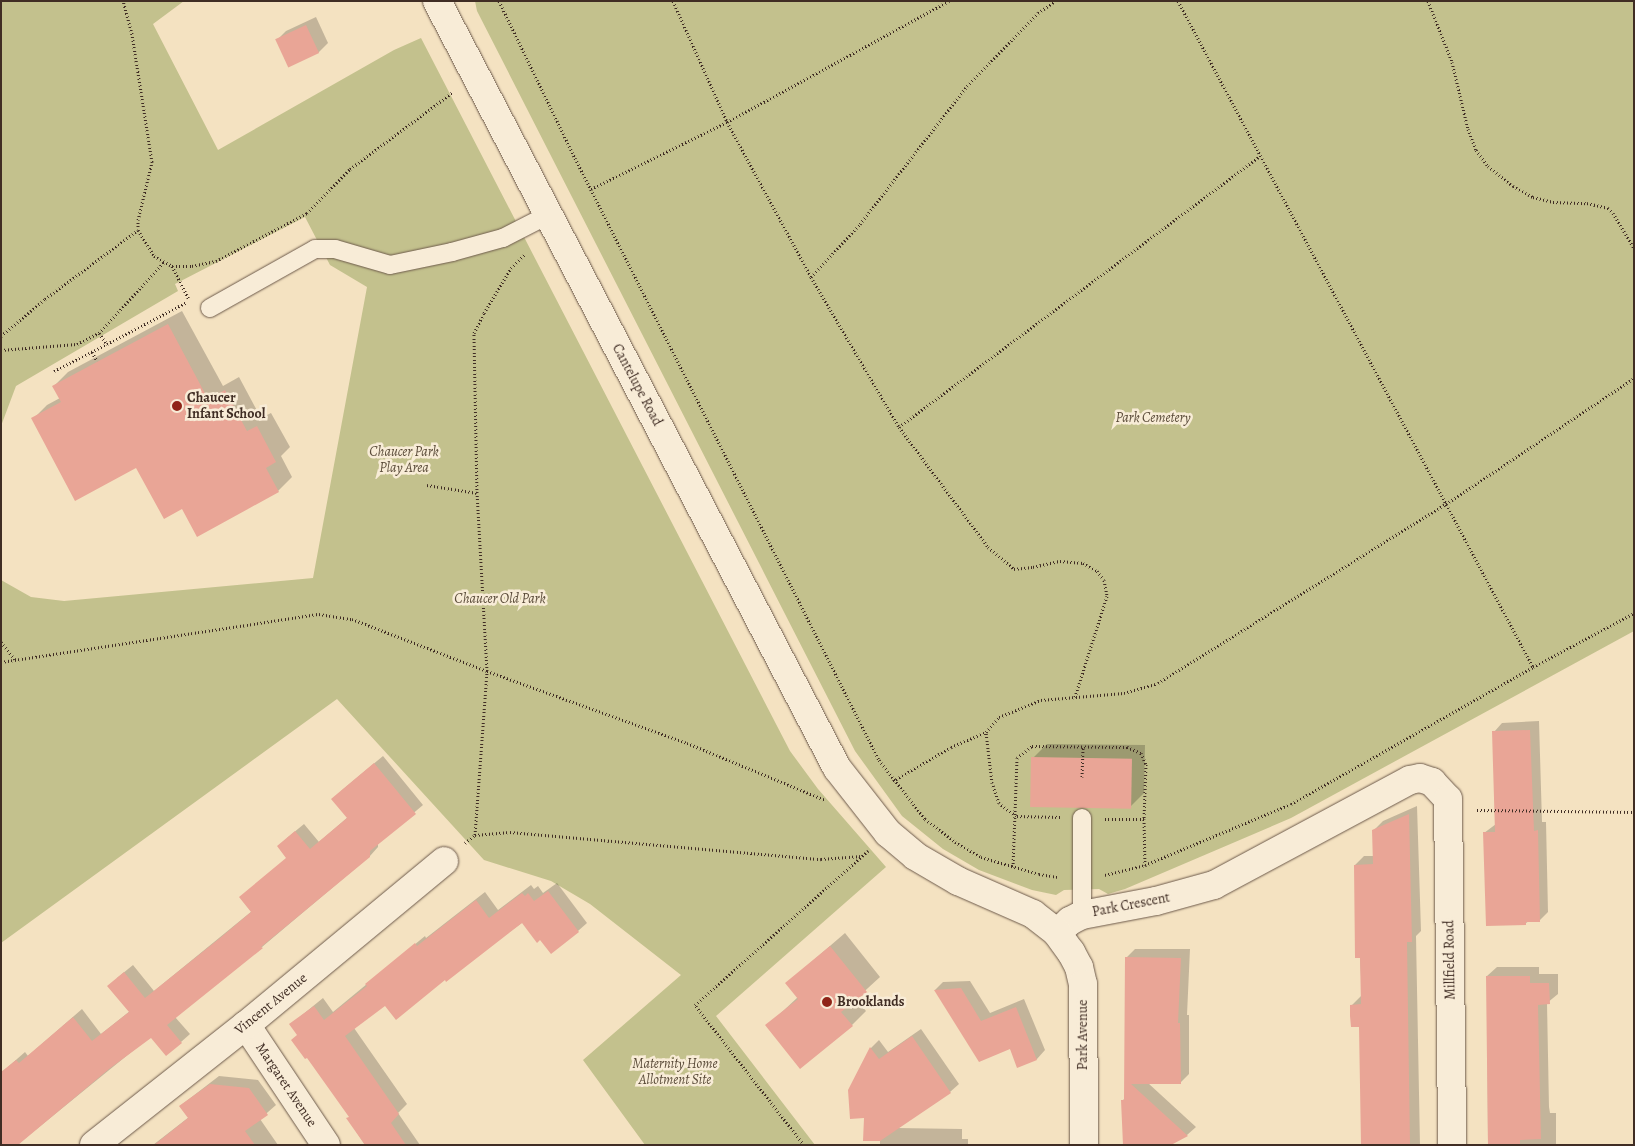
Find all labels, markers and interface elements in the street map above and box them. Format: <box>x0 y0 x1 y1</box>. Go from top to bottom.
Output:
street label: Cantelupe Road <box>608 341 666 429</box>
place label: Chaucer Infant School <box>187 390 265 422</box>
marker: Chaucer Infant School <box>171 400 183 412</box>
park label: Park Cemetery <box>1115 410 1191 426</box>
park label: Chaucer Park Play Area <box>369 444 439 477</box>
park label: Chaucer Old Park <box>454 591 546 607</box>
street label: Park Crescent <box>1091 889 1171 921</box>
street label: Millfield Road <box>1441 920 1459 1000</box>
street label: Vincent Avenue <box>231 970 311 1038</box>
place label: Brooklands <box>837 994 905 1010</box>
marker: Brooklands <box>821 996 833 1008</box>
street label: Park Avenue <box>1075 1000 1091 1070</box>
street label: Margaret Avenue <box>252 1040 320 1130</box>
park label: Maternity Home Allotment Site <box>632 1056 718 1088</box>

